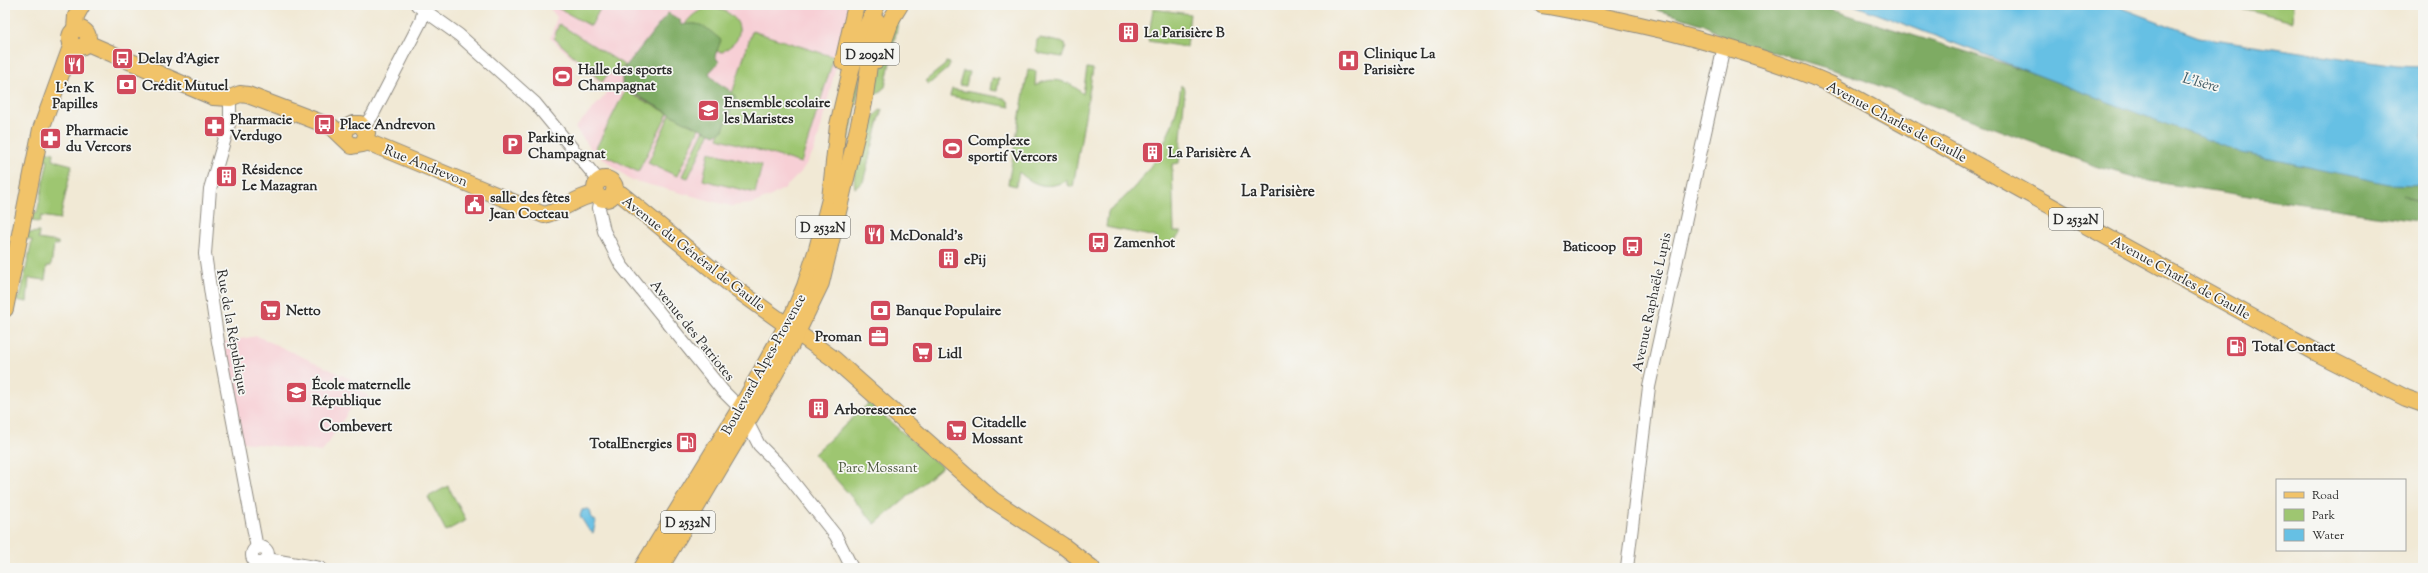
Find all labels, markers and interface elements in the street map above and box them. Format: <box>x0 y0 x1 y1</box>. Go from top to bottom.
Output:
building icon: La Parisière B <box>1116 19 1142 45</box>
place label: La Parisière B <box>1144 24 1225 44</box>
road number: D 2092N <box>841 43 899 65</box>
bus stop icon: Delay d'Agier <box>110 45 136 71</box>
place label: Clinique La Parisière <box>1364 45 1436 81</box>
hospital icon: Clinique La Parisière <box>1335 48 1361 74</box>
place label: Delay d'Agier <box>138 50 220 70</box>
restaurant icon: L'en K Papilles <box>62 52 88 78</box>
place label: Halle des sports Champagnat <box>578 61 672 97</box>
sports icon: Halle des sports Champagnat <box>550 64 576 90</box>
water label: L'Isère <box>2180 69 2221 98</box>
bank icon: Crédit Mutuel <box>113 72 139 98</box>
place label: Crédit Mutuel <box>142 77 228 97</box>
street label: Avenue Charles de Gaulle <box>1822 77 1970 168</box>
place label: L'en K Papilles <box>52 79 98 115</box>
place label: Ensemble scolaire les Maristes <box>724 94 831 130</box>
school or university icon: Ensemble scolaire les Maristes <box>696 97 722 123</box>
place label: Pharmacie Verdugo <box>230 111 293 147</box>
bus stop icon: Place Andrevon <box>312 111 338 137</box>
pharmacy icon: Pharmacie Verdugo <box>201 114 227 140</box>
place label: Place Andrevon <box>340 116 436 136</box>
place label: Pharmacie du Vercors <box>66 122 132 158</box>
pharmacy icon: Pharmacie du Vercors <box>37 125 63 151</box>
place label: Parking Champagnat <box>528 129 606 165</box>
parking icon: Parking Champagnat <box>500 132 526 158</box>
place label: Complexe sportif Vercors <box>968 132 1058 168</box>
sports icon: Complexe sportif Vercors <box>939 135 965 161</box>
building icon: La Parisière A <box>1139 139 1165 165</box>
street label: Rue Andrevon <box>380 141 470 193</box>
place label: La Parisière A <box>1168 144 1252 164</box>
place label: Résidence Le Mazagran <box>242 161 318 197</box>
building icon: Résidence Le Mazagran <box>213 164 239 190</box>
district label: La Parisière <box>1241 182 1315 203</box>
place label: salle des fêtes Jean Cocteau <box>489 189 570 225</box>
public building icon: salle des fêtes Jean Cocteau <box>462 192 488 218</box>
street label: Avenue du Général de Gaulle <box>617 192 769 317</box>
road number: D 2532N <box>2049 208 2103 230</box>
road number: D 2532N <box>796 216 850 238</box>
restaurant icon: McDonald's <box>862 222 888 248</box>
place label: McDonald's <box>890 227 963 247</box>
bus stop icon: Zamenhot <box>1085 229 1111 255</box>
street label: Avenue Raphaële Lupis <box>1628 231 1677 374</box>
street label: Avenue Charles de Gaulle <box>2107 232 2253 325</box>
bus stop icon: Baticoop <box>1619 233 1645 259</box>
place label: Zamenhot <box>1114 234 1175 254</box>
place label: Baticoop <box>1563 238 1616 258</box>
building icon: ePij <box>936 246 962 272</box>
place label: ePij <box>964 251 986 271</box>
street label: Rue de la République <box>210 268 252 397</box>
street label: Avenue des Patriotes <box>644 276 739 386</box>
street label: Boulevard Alpes-Provence <box>718 291 812 439</box>
supermarket icon: Netto <box>257 297 283 323</box>
bank icon: Banque Populaire <box>867 297 893 323</box>
place label: Netto <box>286 302 321 322</box>
place label: Banque Populaire <box>896 302 1002 322</box>
office icon: Proman <box>865 323 891 349</box>
place label: Proman <box>815 328 863 348</box>
fuel station icon: Total Contact <box>2224 333 2250 359</box>
place label: Total Contact <box>2252 338 2335 358</box>
supermarket icon: Lidl <box>910 340 936 366</box>
place label: Lidl <box>938 345 962 365</box>
place label: École maternelle République <box>312 375 411 412</box>
school or university icon: École maternelle République <box>284 379 310 405</box>
building icon: Arborescence <box>806 396 832 422</box>
place label: Arborescence <box>834 401 917 421</box>
place label: Citadelle Mossant <box>972 414 1027 450</box>
district label: Combevert <box>320 417 393 438</box>
supermarket icon: Citadelle Mossant <box>944 417 970 443</box>
fuel station icon: TotalEnergies <box>674 430 700 456</box>
place label: TotalEnergies <box>590 435 672 455</box>
park label: Parc Mossant <box>838 459 918 479</box>
legend <box>2276 479 2406 551</box>
text: Road <box>2312 487 2339 505</box>
text: Park <box>2312 507 2335 525</box>
road number: D 2532N <box>661 511 715 533</box>
text: Water <box>2312 527 2345 545</box>

